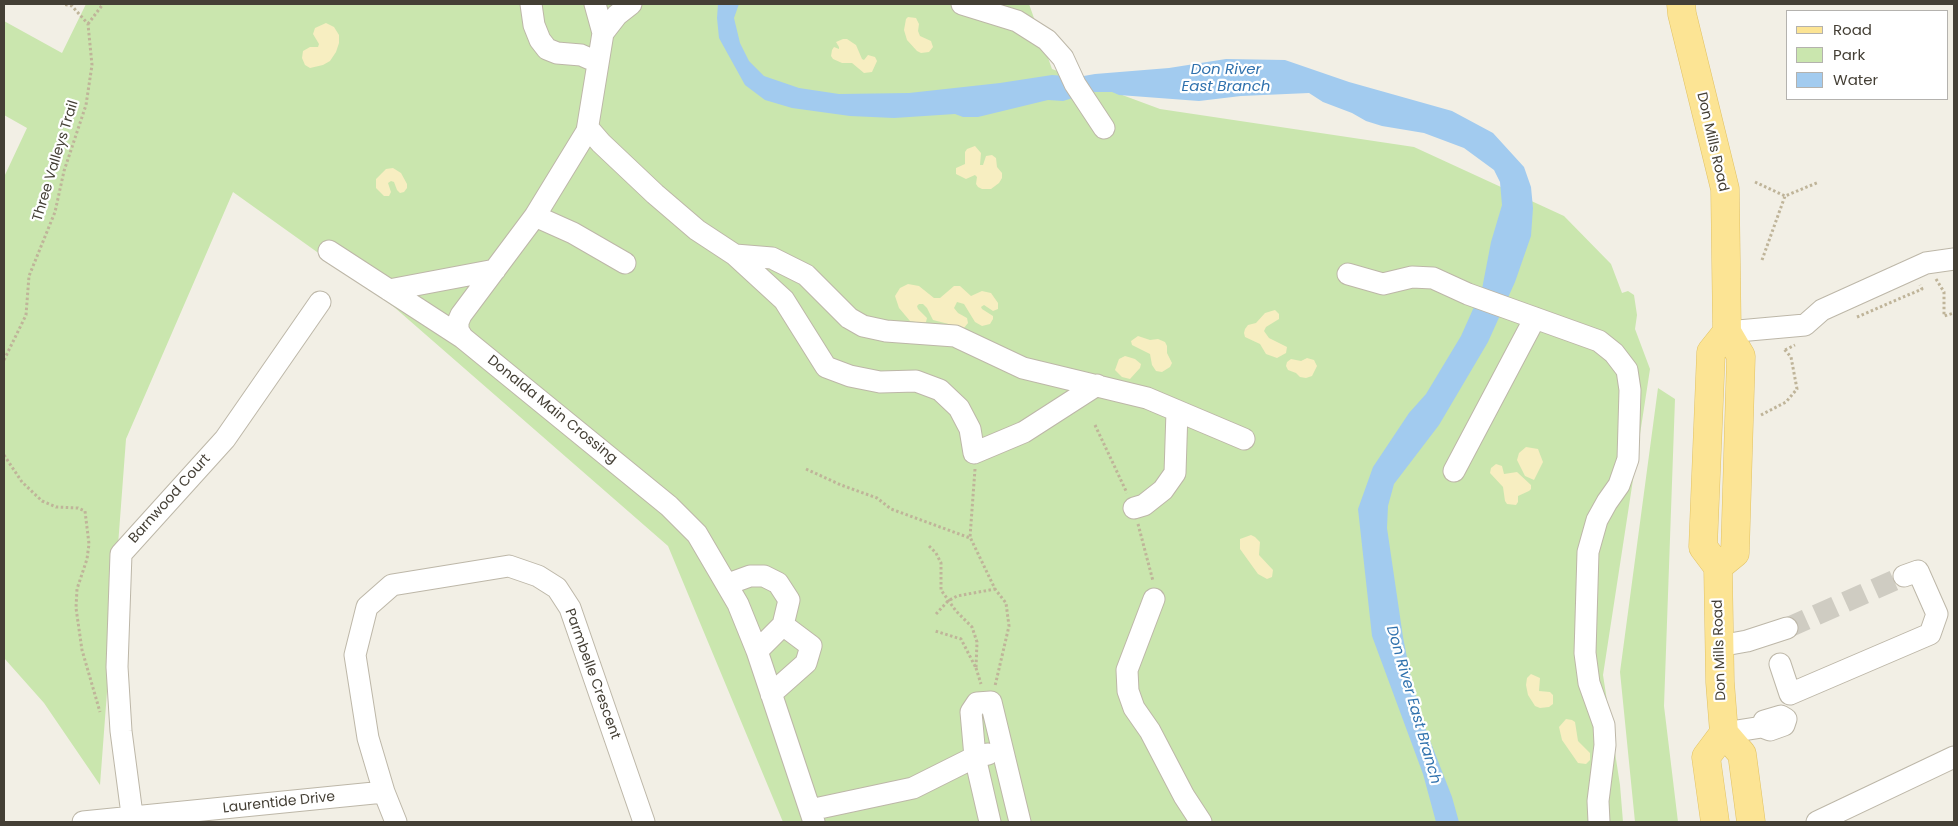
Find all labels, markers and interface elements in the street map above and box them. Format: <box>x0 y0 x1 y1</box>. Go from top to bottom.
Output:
legend <box>1786 10 1948 100</box>
text: Road <box>1833 19 1872 40</box>
text: Park <box>1833 44 1865 65</box>
water label: Don River East Branch <box>1182 61 1270 96</box>
text: Water <box>1833 69 1878 90</box>
street label: Don Mills Road <box>1692 91 1732 193</box>
street label: Three Valleys Trail <box>30 99 82 223</box>
street label: Donalda Main Crossing <box>484 352 620 468</box>
street label: Barnwood Court <box>126 451 214 547</box>
street label: Don Mills Road <box>1710 599 1730 701</box>
street label: Parmbelle Crescent <box>561 606 623 742</box>
water label: Don River East Branch <box>1382 624 1444 786</box>
street label: Laurentide Drive <box>222 789 336 817</box>

